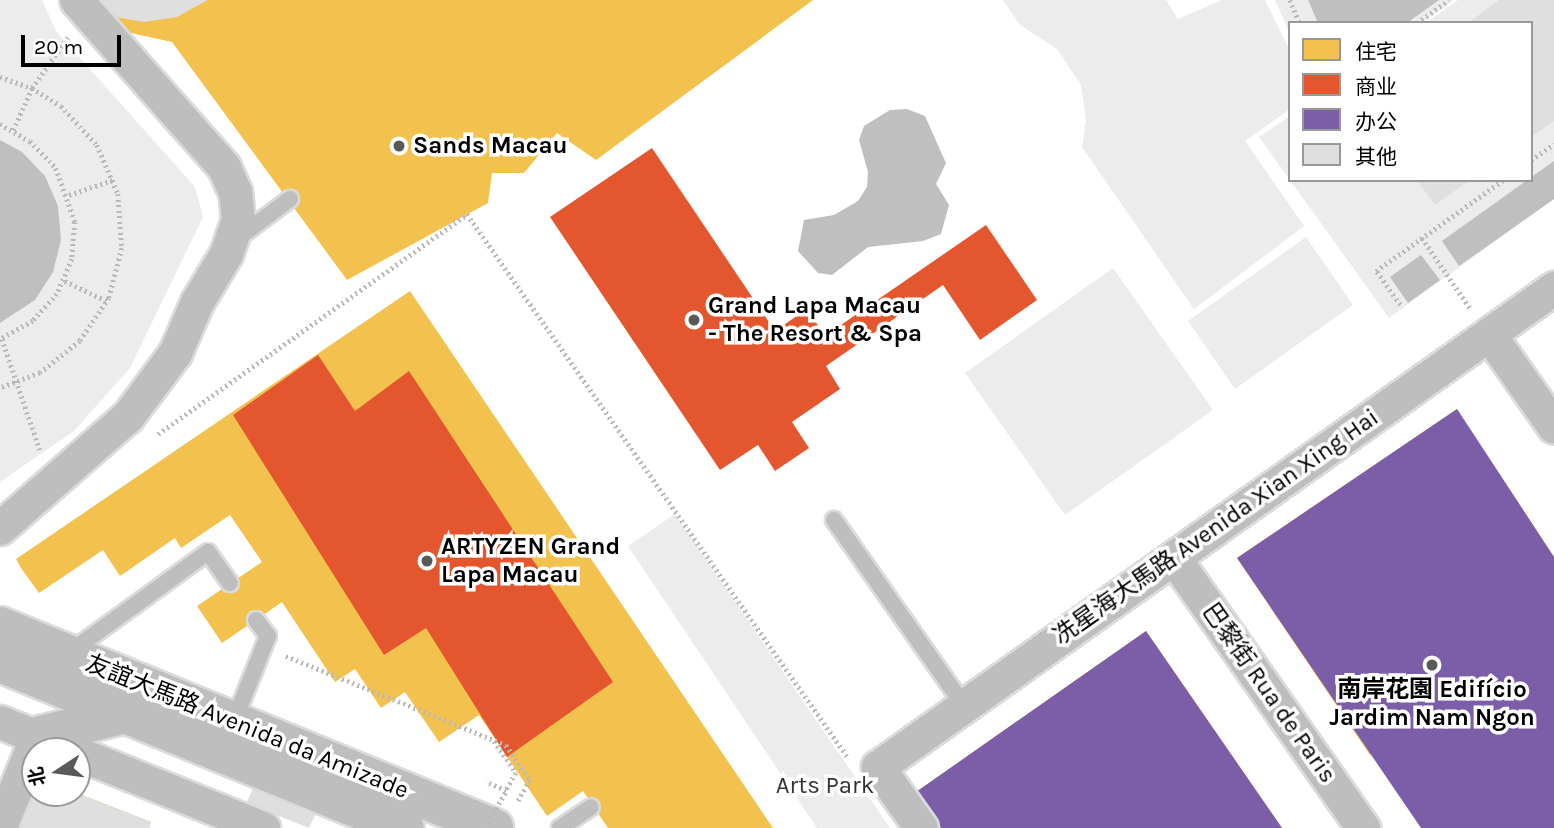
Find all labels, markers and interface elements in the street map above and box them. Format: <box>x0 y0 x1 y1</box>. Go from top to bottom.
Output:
scale bar <box>24 21 124 65</box>
legend <box>1288 21 1533 182</box>
text: 20 m <box>34 35 83 59</box>
text: 住宅 <box>1355 40 1397 64</box>
text: 商业 <box>1355 75 1397 99</box>
text: 办公 <box>1355 110 1397 134</box>
place label: Sands Macau <box>413 132 568 160</box>
marker: Sands Macau <box>391 138 407 154</box>
text: 其他 <box>1355 145 1397 169</box>
place label: Grand Lapa Macau - The Resort & Spa <box>708 292 922 348</box>
marker: Grand Lapa Macau - The Resort & Spa <box>686 312 702 328</box>
street label: 冼星海大馬路 Avenida Xian Xing Hai <box>1048 403 1384 651</box>
place label: ARTYZEN Grand Lapa Macau <box>441 533 620 589</box>
marker: ARTYZEN Grand Lapa Macau <box>419 553 435 569</box>
street label: 巴黎街 Rua de Paris <box>1196 597 1342 789</box>
street label: 友誼大馬路 Avenida da Amizade <box>81 649 413 805</box>
marker: 南岸花園 Edifício Jardim Nam Ngon <box>1424 657 1440 673</box>
place label: 南岸花園 Edifício Jardim Nam Ngon <box>1329 676 1535 732</box>
north arrow <box>21 737 91 807</box>
text: 北 <box>25 765 50 788</box>
park label: Arts Park <box>776 772 874 800</box>

